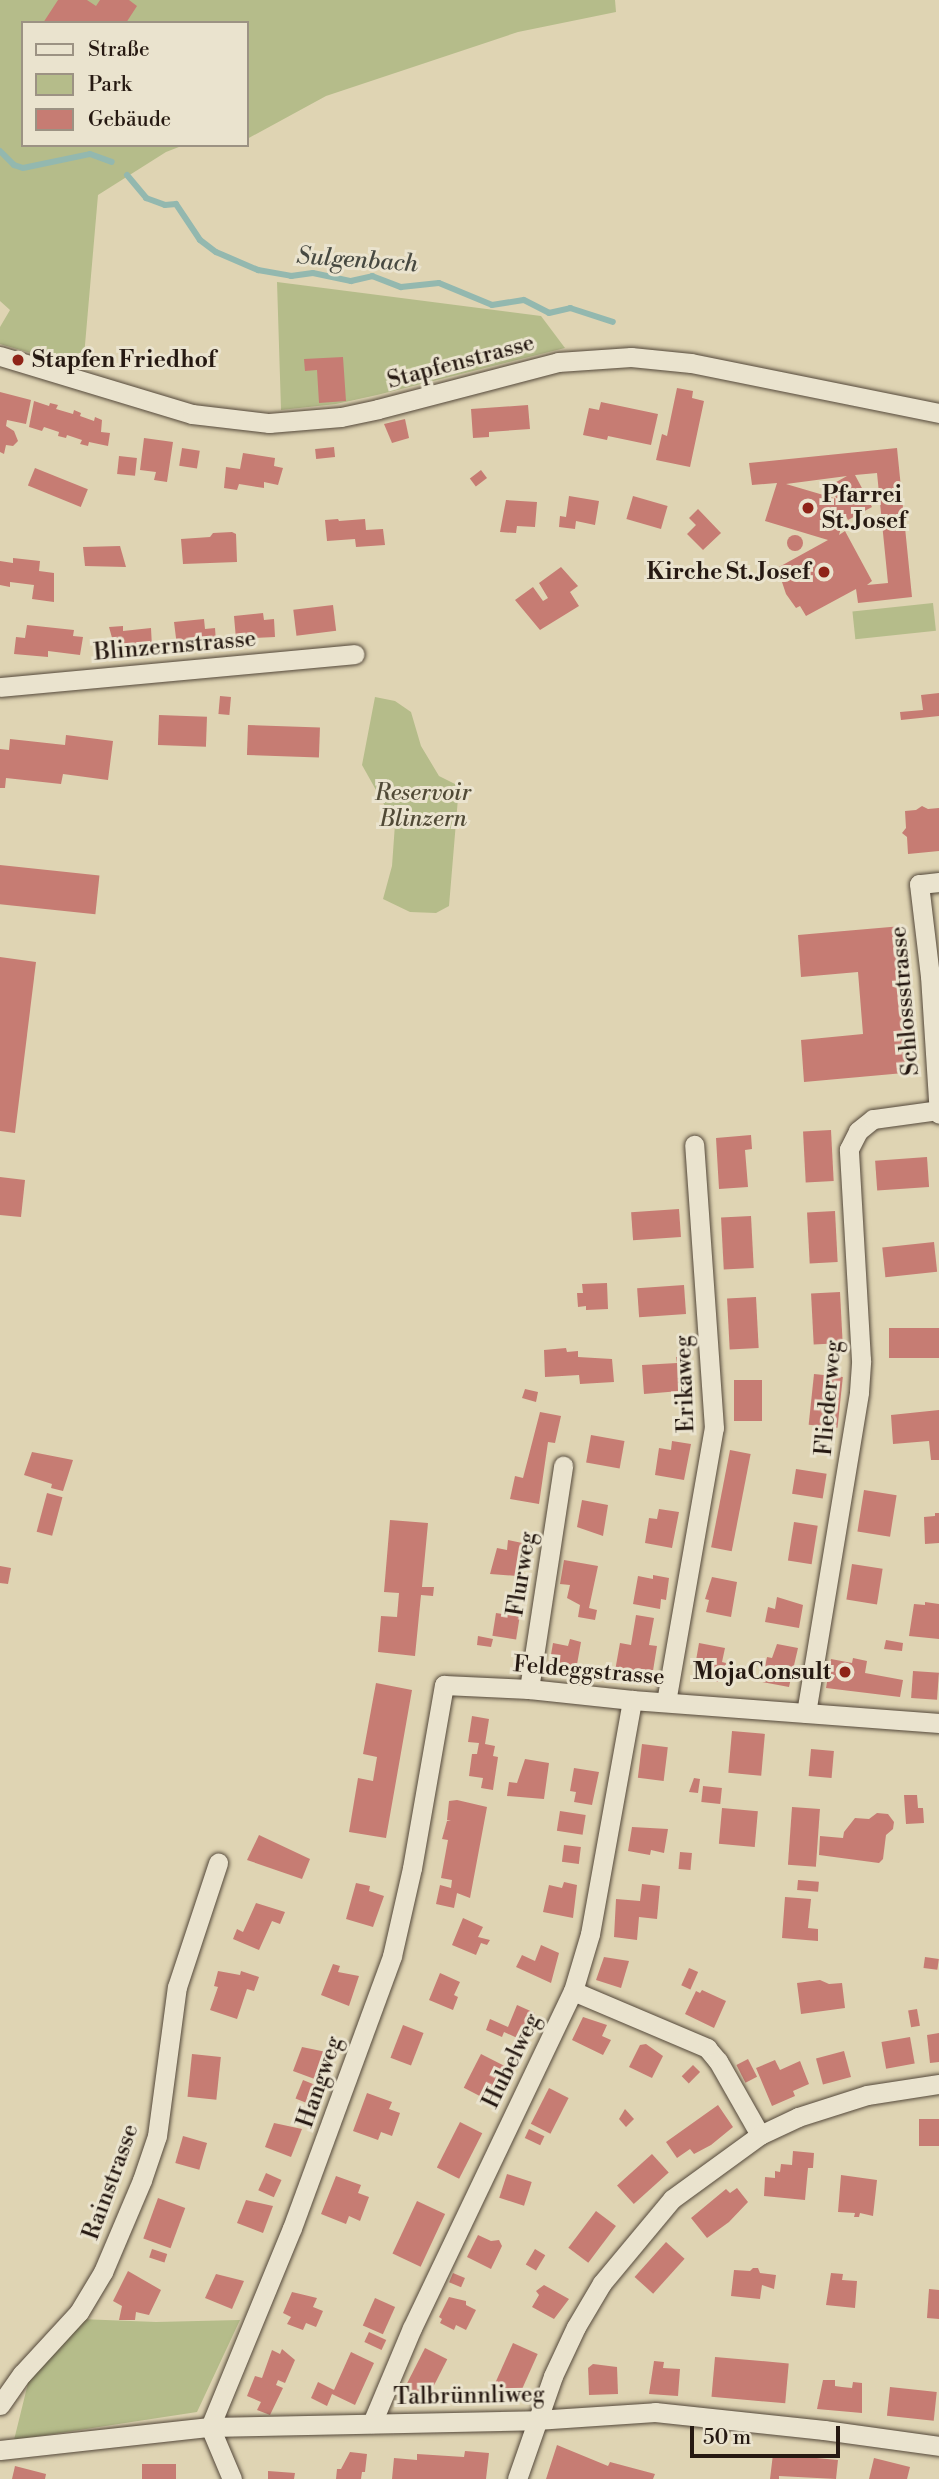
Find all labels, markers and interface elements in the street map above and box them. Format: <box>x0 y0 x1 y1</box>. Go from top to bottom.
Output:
legend <box>21 21 248 147</box>
text: Straße <box>88 37 150 63</box>
text: Park <box>88 72 132 98</box>
text: Gebäude <box>88 107 171 133</box>
water label: Sulgenbach <box>295 242 419 280</box>
street label: Stapfenstrasse <box>384 329 538 395</box>
place label: Stapfen Friedhof <box>32 346 216 374</box>
marker: Stapfen Friedhof <box>10 352 26 368</box>
place label: Pfarrei St. Josef <box>822 481 906 535</box>
marker: Pfarrei St. Josef <box>800 500 816 516</box>
place label: Kirche St. Josef <box>646 558 810 586</box>
marker: Kirche St. Josef <box>816 564 832 580</box>
street label: Blinzernstrasse <box>93 625 257 667</box>
park label: Reservoir Blinzern <box>375 779 471 833</box>
street label: Schlossstrasse <box>885 925 925 1077</box>
street label: Erikaweg <box>670 1335 700 1433</box>
street label: Fliederweg <box>810 1339 848 1457</box>
street label: Flurweg <box>502 1530 542 1618</box>
street label: Feldeggstrasse <box>512 1651 666 1691</box>
place label: MojaConsult <box>693 1658 831 1686</box>
marker: MojaConsult <box>837 1664 853 1680</box>
street label: Hubelweg <box>477 2009 547 2113</box>
street label: Hangweg <box>292 2033 348 2131</box>
street label: Rainstrasse <box>77 2120 145 2244</box>
street label: Talbrünnliweg <box>393 2381 545 2411</box>
scale bar <box>694 2412 844 2456</box>
text: 50 m <box>703 2425 751 2451</box>

